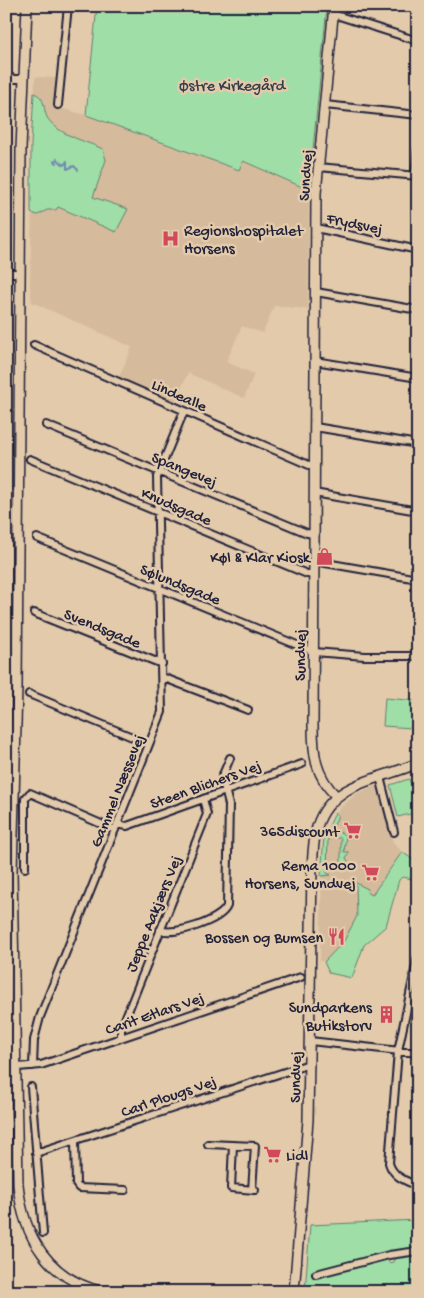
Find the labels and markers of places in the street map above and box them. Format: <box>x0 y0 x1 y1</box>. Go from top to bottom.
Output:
place label: Regionshospitalet Horsens <box>184 223 304 260</box>
hospital icon: Regionshospitalet Horsens <box>160 228 180 248</box>
shop icon: Køl & Klar Kiosk <box>314 546 334 566</box>
place label: Køl & Klar Kiosk <box>210 550 312 569</box>
supermarket icon: 365discount <box>343 820 363 840</box>
place label: 365discount <box>259 824 340 843</box>
place label: Rema 1000 Horsens, Sundvej <box>245 858 356 895</box>
supermarket icon: Rema 1000 Horsens, Sundvej <box>360 863 380 883</box>
restaurant icon: Bossen og Bumsen <box>327 926 347 946</box>
place label: Bossen og Bumsen <box>204 930 323 949</box>
place label: Sundparkens Butikstorv <box>289 1000 373 1037</box>
building icon: Sundparkens Butikstorv <box>376 1005 396 1025</box>
supermarket icon: Lidl <box>262 1144 282 1164</box>
place label: Lidl <box>286 1148 308 1167</box>

